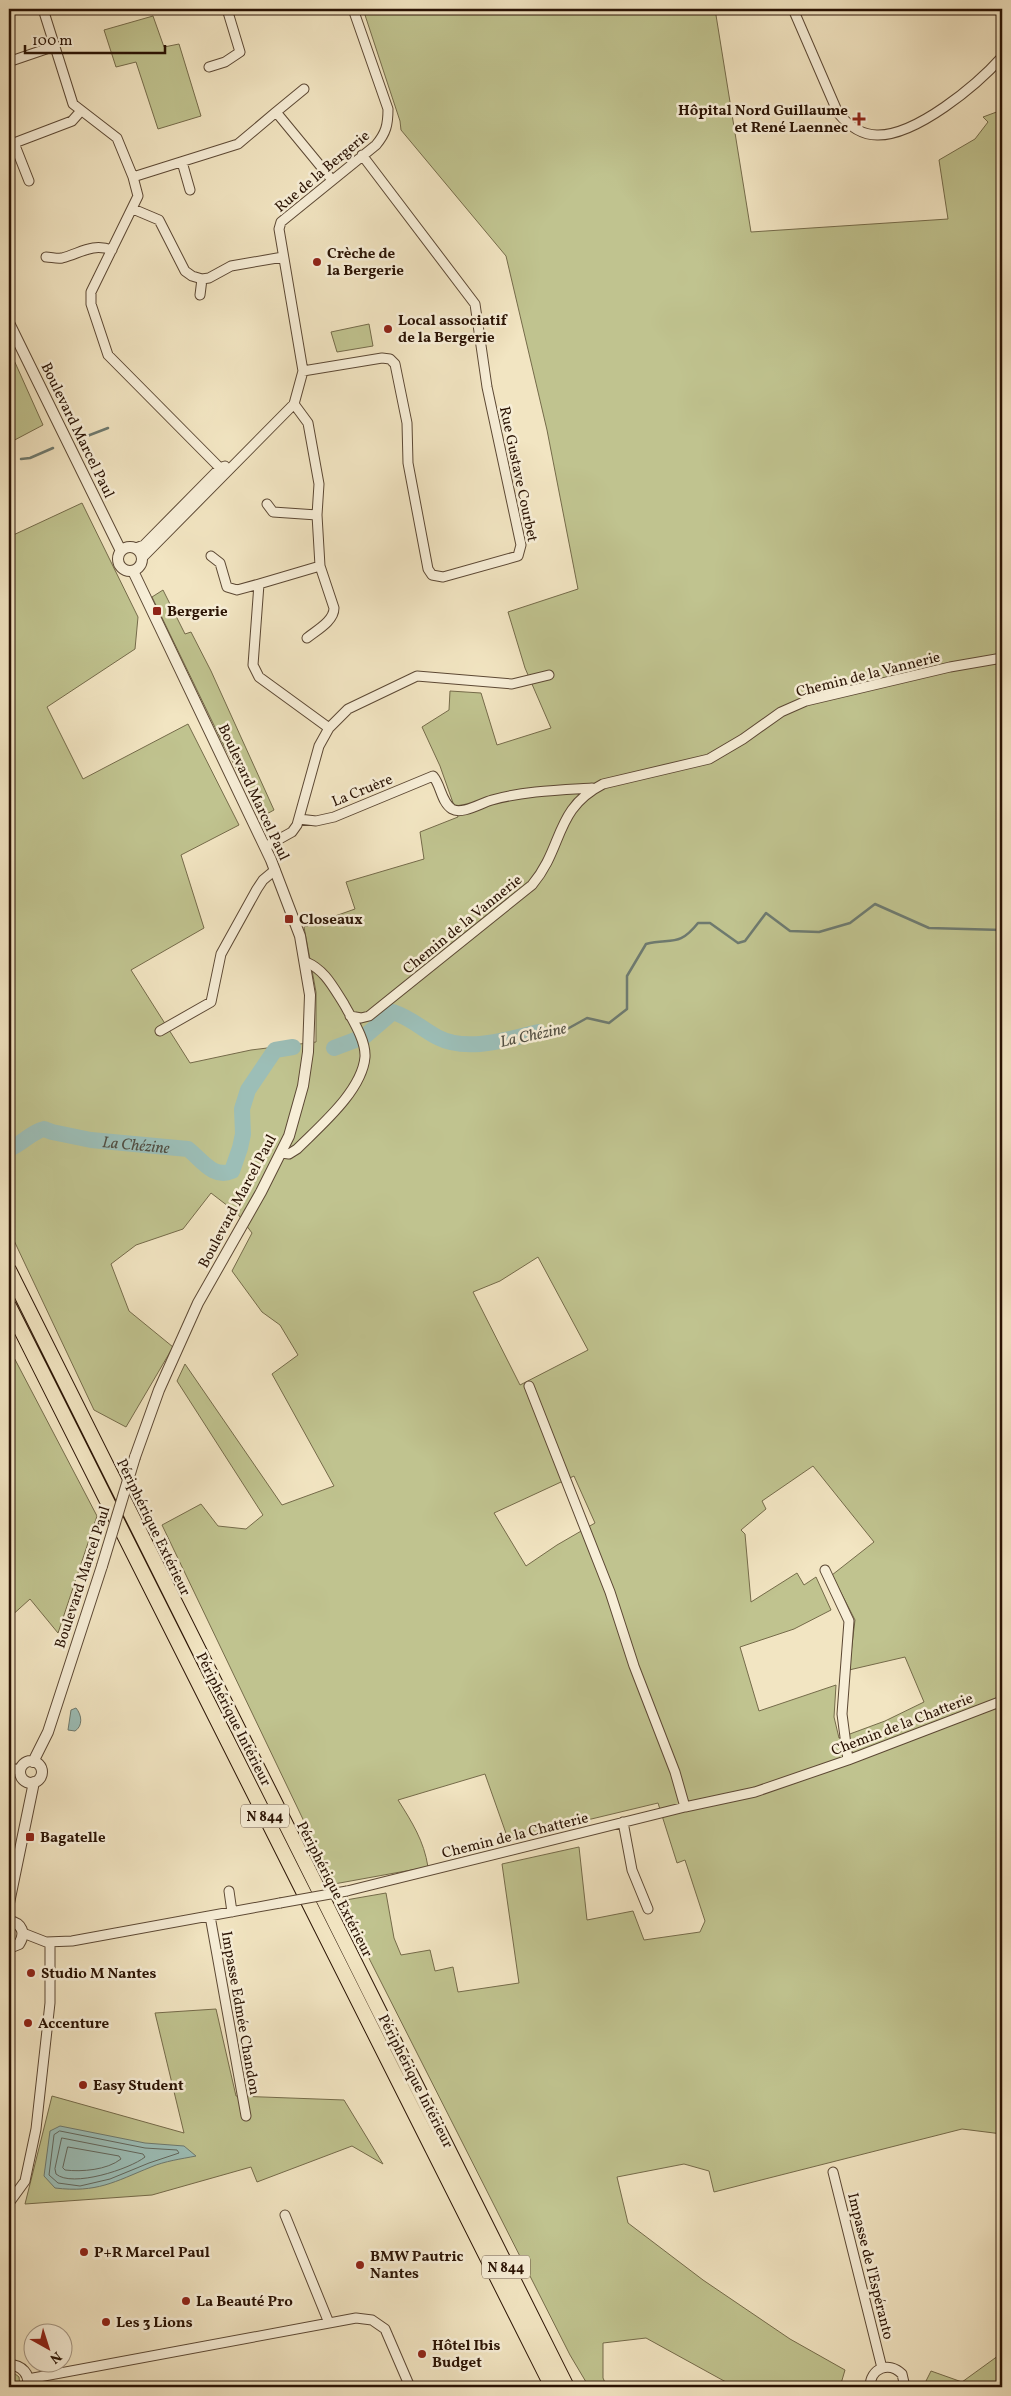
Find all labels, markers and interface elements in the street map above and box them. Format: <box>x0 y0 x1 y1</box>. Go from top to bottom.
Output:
scale bar <box>25 22 165 54</box>
text: 100 m <box>32 31 72 52</box>
place label: Hôpital Nord Guillaume et René Laennec <box>678 101 848 139</box>
marker: Hôpital Nord Guillaume et René Laennec <box>852 112 866 126</box>
street label: Rue de la Bergerie <box>271 126 375 218</box>
place label: Crèche de la Bergerie <box>327 244 404 282</box>
marker: Crèche de la Bergerie <box>311 256 323 268</box>
place label: Local associatif de la Bergerie <box>398 311 508 349</box>
marker: Local associatif de la Bergerie <box>382 323 394 335</box>
street label: Boulevard Marcel Paul <box>35 359 119 502</box>
street label: Rue Gustave Courbet <box>493 405 542 544</box>
place label: Bergerie <box>167 602 228 623</box>
marker: Bergerie <box>151 605 163 617</box>
street label: Chemin de la Vannerie <box>794 647 943 704</box>
street label: Boulevard Marcel Paul <box>212 721 294 864</box>
street label: La Cruère <box>329 770 396 813</box>
street label: Chemin de la Vannerie <box>399 870 527 980</box>
place label: Closeaux <box>299 910 363 931</box>
marker: Closeaux <box>283 913 295 925</box>
water label: La Chézine <box>498 1018 569 1054</box>
street label: Boulevard Marcel Paul <box>194 1131 282 1272</box>
water label: La Chézine <box>101 1132 171 1160</box>
street label: Périphérique Extérieur <box>110 1456 195 1600</box>
street label: Boulevard Marcel Paul <box>50 1504 116 1651</box>
street label: Périphérique Intérieur <box>190 1649 276 1790</box>
street label: Chemin de la Chatterie <box>829 1689 976 1762</box>
road number: N 844 <box>241 1804 289 1828</box>
street label: Chemin de la Chatterie <box>440 1808 591 1865</box>
street label: Périphérique Extérieur <box>290 1818 377 1961</box>
place label: Bagatelle <box>40 1828 106 1849</box>
marker: Bagatelle <box>24 1831 36 1843</box>
street label: Impasse Edmée Chandon <box>215 1930 264 2097</box>
place label: Studio M Nantes <box>41 1964 157 1985</box>
marker: Studio M Nantes <box>25 1967 37 1979</box>
street label: Périphérique Intérieur <box>372 2011 458 2152</box>
place label: Accenture <box>38 2014 110 2035</box>
marker: Accenture <box>22 2017 34 2029</box>
place label: Easy Student <box>93 2076 184 2097</box>
marker: Easy Student <box>77 2079 89 2091</box>
street label: Impasse de l'Espéranto <box>841 2191 898 2342</box>
place label: P+R Marcel Paul <box>94 2243 210 2264</box>
marker: P+R Marcel Paul <box>78 2246 90 2258</box>
place label: BMW Pautric Nantes <box>370 2247 464 2285</box>
road number: N 844 <box>482 2256 530 2278</box>
marker: BMW Pautric Nantes <box>354 2259 366 2271</box>
place label: La Beauté Pro <box>196 2292 293 2313</box>
marker: La Beauté Pro <box>180 2295 192 2307</box>
place label: Les 3 Lions <box>116 2313 193 2334</box>
marker: Les 3 Lions <box>100 2316 112 2328</box>
north arrow <box>22 2324 72 2374</box>
place label: Hôtel Ibis Budget <box>432 2336 501 2374</box>
text: N <box>45 2346 65 2368</box>
marker: Hôtel Ibis Budget <box>416 2348 428 2360</box>

